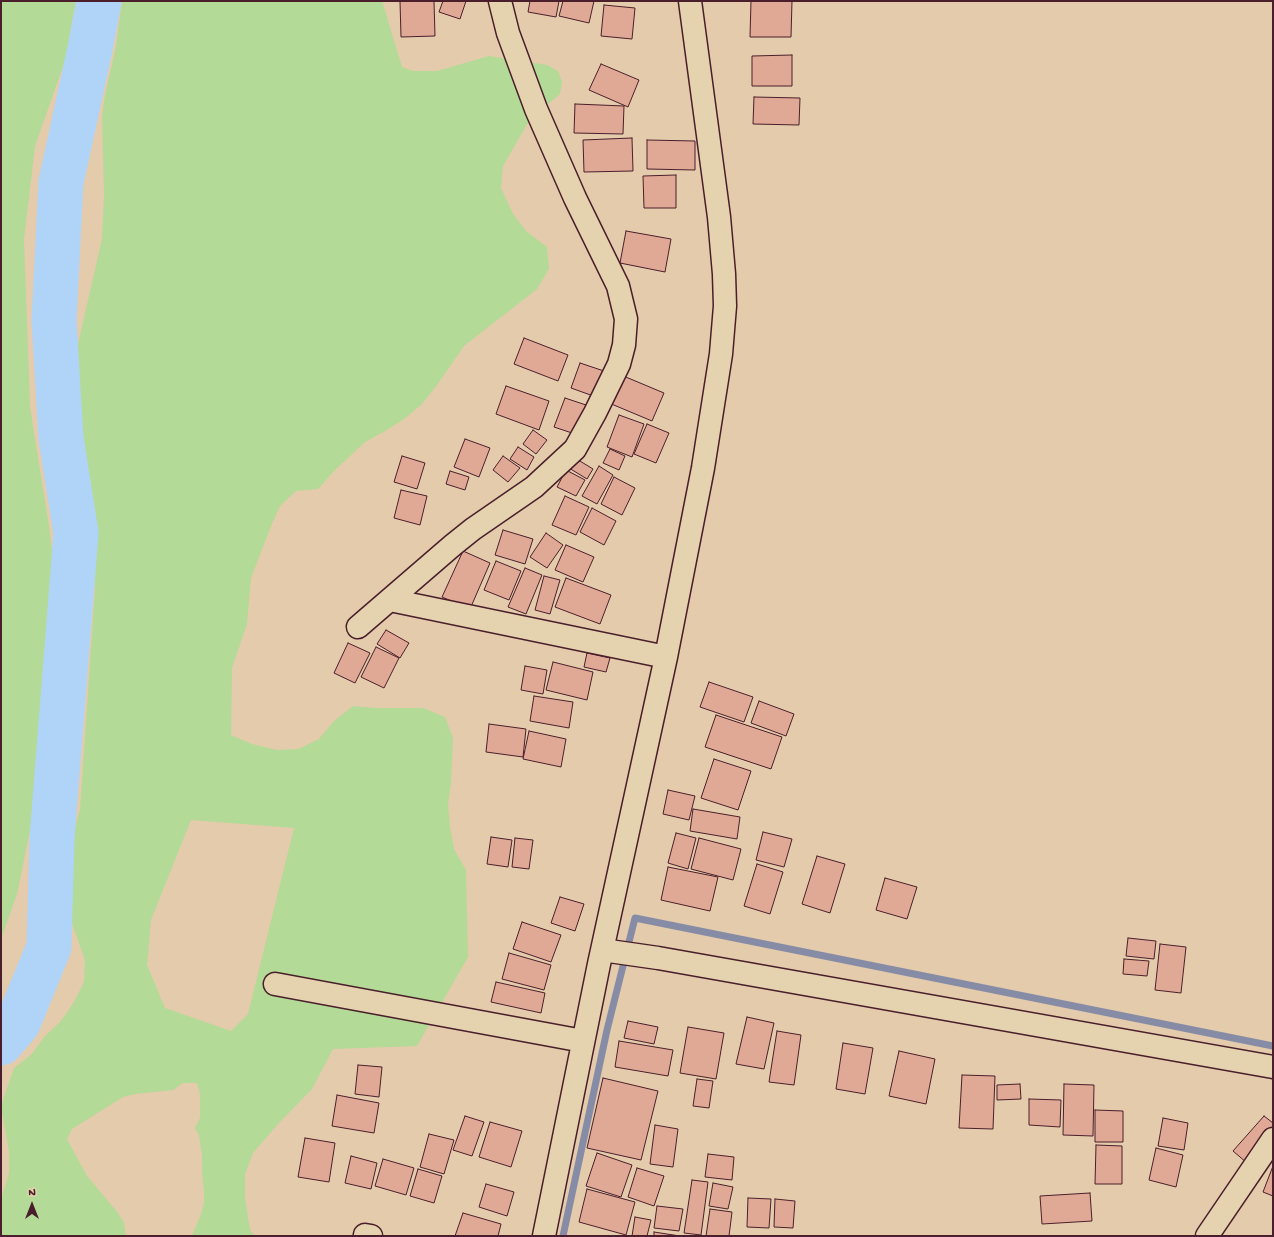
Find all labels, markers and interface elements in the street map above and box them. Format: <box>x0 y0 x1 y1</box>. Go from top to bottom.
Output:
north arrow <box>12 1185 52 1225</box>
text: N <box>28 1187 36 1199</box>

